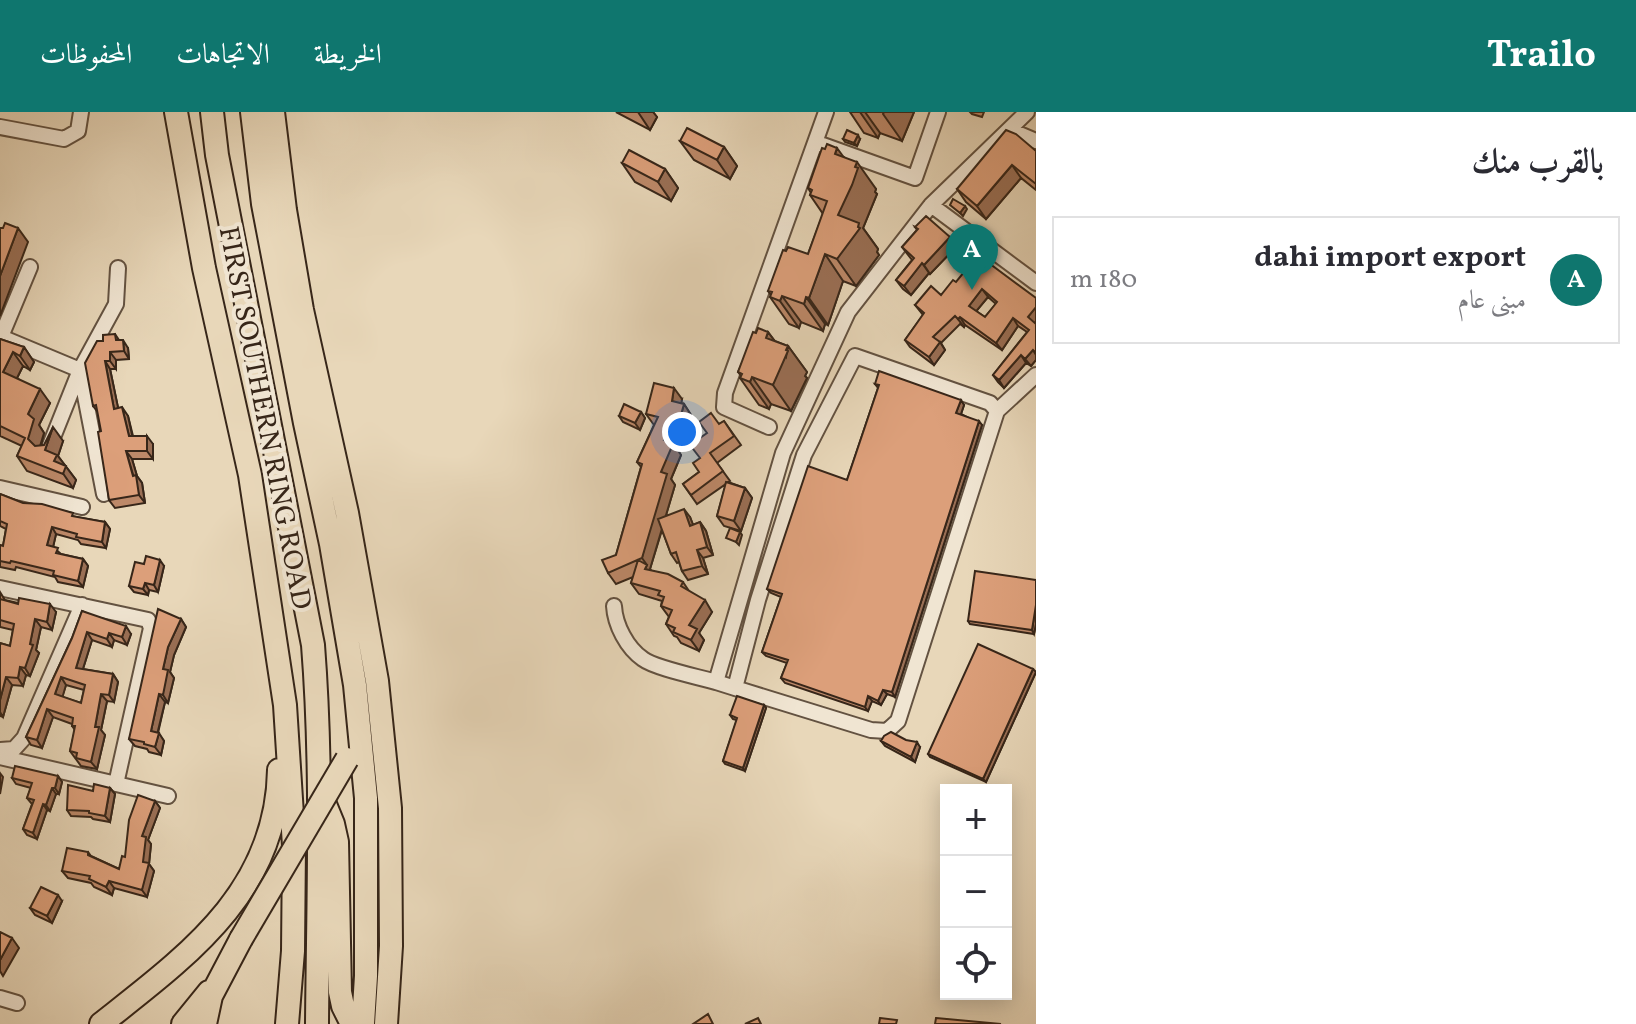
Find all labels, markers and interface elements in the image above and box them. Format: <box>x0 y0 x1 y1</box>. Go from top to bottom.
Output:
text: Trailo <box>1487 30 1596 83</box>
text: المحفوظات <box>40 36 132 75</box>
text: الاتجاهات <box>176 36 270 75</box>
text: الخريطة <box>314 36 382 75</box>
text: بالقرب منك <box>1472 140 1604 187</box>
street label: FIRST SOUTHERN RING ROAD <box>208 223 320 613</box>
pin: A <box>946 224 998 290</box>
text: dahi import export <box>1254 237 1526 279</box>
text: 180 m <box>1070 262 1137 298</box>
text: A <box>1567 262 1585 298</box>
text: مبنى عام <box>1458 283 1526 319</box>
your location <box>662 412 702 452</box>
map controls <box>940 784 1012 1000</box>
button: + <box>940 784 1012 856</box>
button: − <box>940 856 1012 928</box>
button: locate <box>940 928 1012 1000</box>

